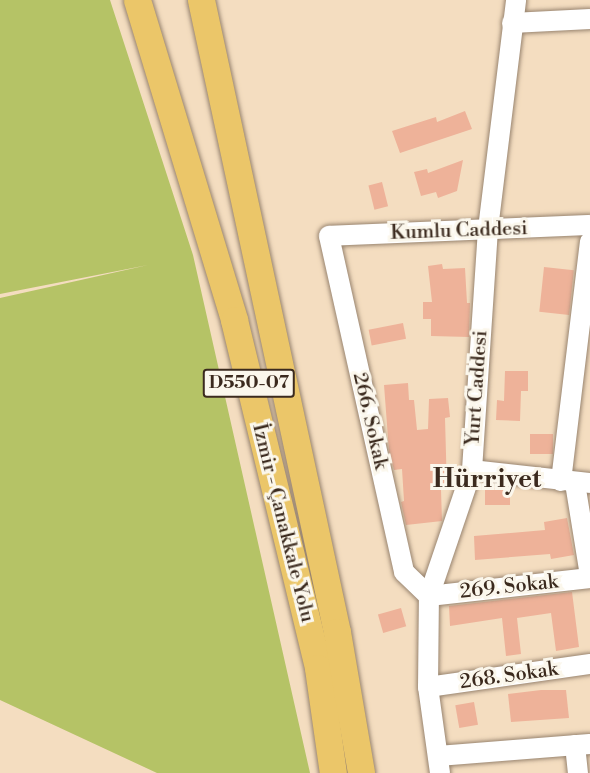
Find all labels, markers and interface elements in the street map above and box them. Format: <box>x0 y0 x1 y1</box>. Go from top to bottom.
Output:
street label: Kumlu Caddesi <box>390 217 528 245</box>
street label: Yurt Caddesi <box>461 329 493 447</box>
road number: D550-07 <box>202 368 296 398</box>
street label: 266. Sokak <box>347 370 393 472</box>
street label: İzmir - Çanakkale Yolu <box>247 421 319 625</box>
district label: Hürriyet <box>433 464 541 496</box>
street label: 269. Sokak <box>459 570 559 604</box>
street label: 268. Sokak <box>458 657 560 695</box>

